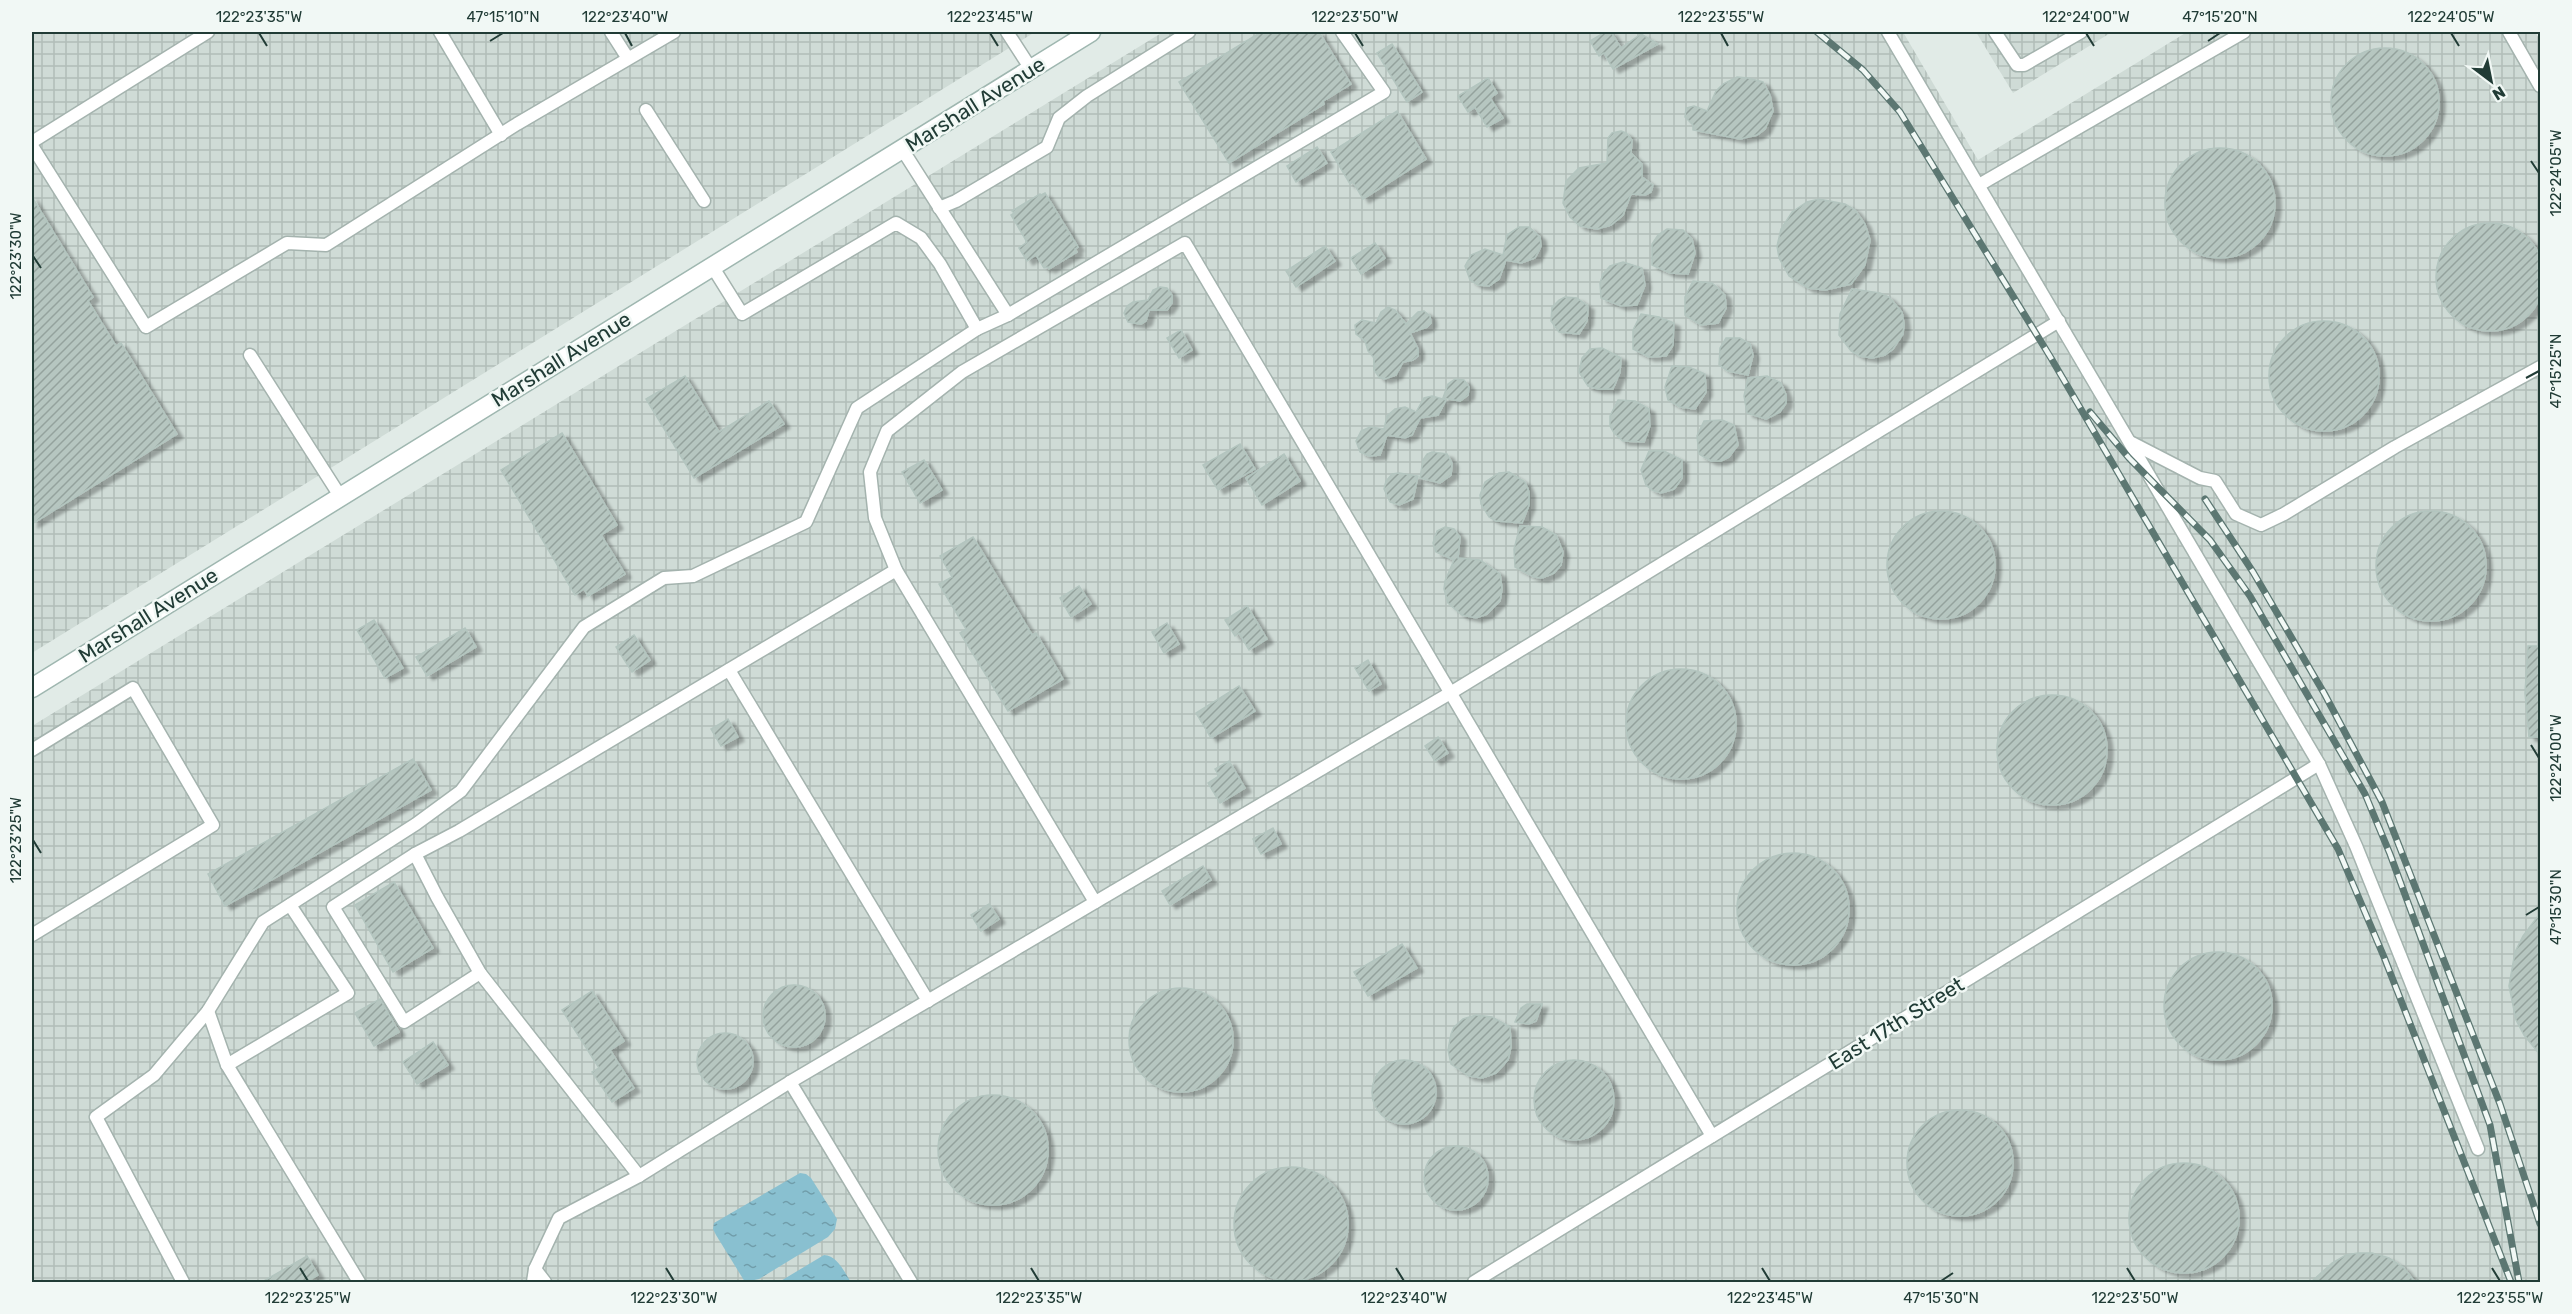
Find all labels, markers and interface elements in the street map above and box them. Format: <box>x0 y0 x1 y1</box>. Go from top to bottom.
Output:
text: 122°23'35"W <box>216 8 302 26</box>
text: 47°15'10"N <box>466 8 540 26</box>
text: 122°23'40"W <box>582 8 668 26</box>
text: 122°23'45"W <box>947 8 1033 26</box>
text: 122°23'50"W <box>1311 8 1399 26</box>
text: 122°23'55"W <box>1678 8 1764 26</box>
text: 122°24'00"W <box>2042 8 2130 26</box>
text: 47°15'20"N <box>2182 8 2258 26</box>
text: 122°24'05"W <box>2408 8 2494 26</box>
street label: Marshall Avenue <box>901 51 1049 157</box>
north arrow <box>2461 51 2521 111</box>
text: N <box>2489 82 2509 104</box>
text: 122°24'05"W <box>2547 130 2565 216</box>
text: 122°23'30"W <box>7 212 25 300</box>
street label: Marshall Avenue <box>487 306 635 412</box>
text: 47°15'25"N <box>2547 334 2565 408</box>
street label: Marshall Avenue <box>74 562 222 668</box>
text: 122°24'00"W <box>2547 714 2565 802</box>
text: 122°23'25"W <box>7 797 25 883</box>
text: 47°15'30"N <box>2547 869 2565 945</box>
street label: East 17th Street <box>1824 971 1968 1075</box>
text: 122°23'25"W <box>265 1289 351 1307</box>
text: 122°23'30"W <box>630 1289 718 1307</box>
text: 122°23'35"W <box>996 1289 1082 1307</box>
text: 122°23'40"W <box>1361 1289 1447 1307</box>
text: 122°23'45"W <box>1727 1289 1813 1307</box>
text: 47°15'30"N <box>1903 1289 1979 1307</box>
text: 122°23'50"W <box>2091 1289 2179 1307</box>
text: 122°23'55"W <box>2457 1289 2543 1307</box>

